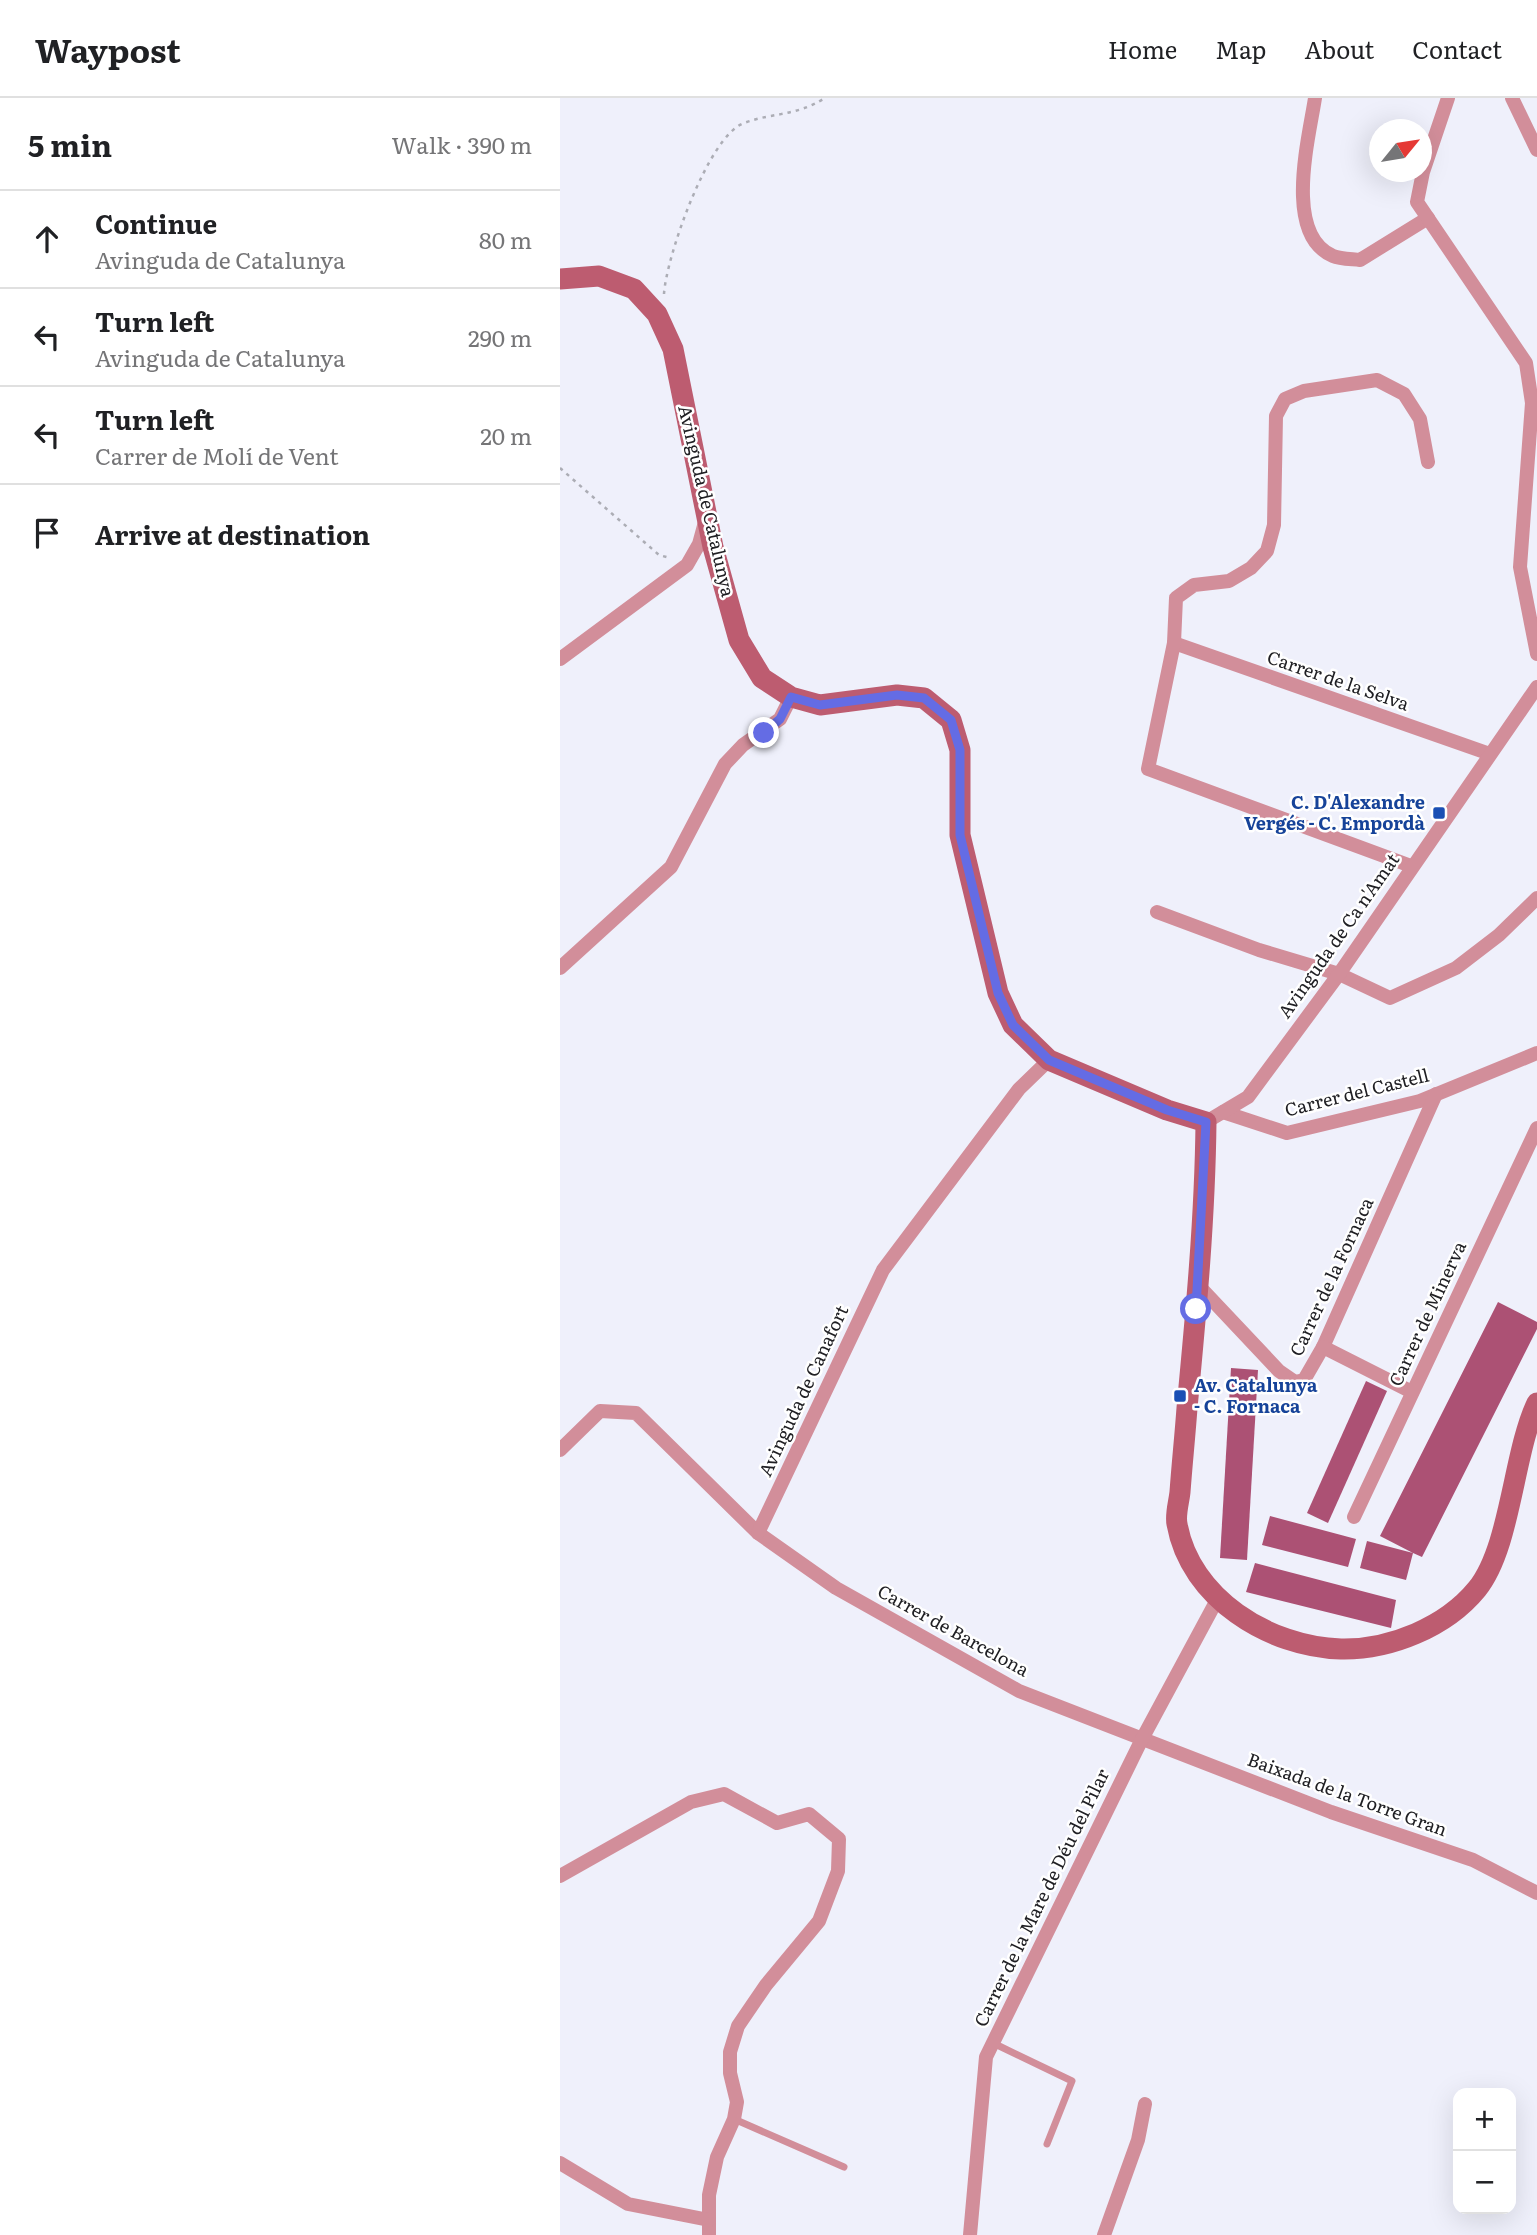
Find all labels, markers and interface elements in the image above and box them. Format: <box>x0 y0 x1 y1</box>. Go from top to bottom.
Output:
text: Waypost <box>35 24 181 73</box>
text: Home <box>1108 31 1177 66</box>
text: Map <box>1215 31 1266 66</box>
text: About <box>1304 31 1374 66</box>
text: Contact <box>1412 31 1502 66</box>
north arrow <box>1369 119 1432 182</box>
text: 5 min <box>28 122 112 166</box>
text: Walk · 390 m <box>392 127 532 161</box>
text: Continue <box>95 203 217 242</box>
icon: ahead <box>28 220 66 258</box>
text: 80 m <box>479 222 532 256</box>
text: Avinguda de Catalunya <box>95 242 345 276</box>
text: Turn left <box>95 301 214 340</box>
icon: left <box>28 318 66 356</box>
text: 290 m <box>468 320 532 354</box>
text: Avinguda de Catalunya <box>95 340 345 374</box>
text: Turn left <box>95 399 214 438</box>
street label: Avinguda de Catalunya <box>672 402 743 599</box>
icon: left <box>28 416 66 454</box>
text: 20 m <box>480 418 532 452</box>
text: Carrer de Molí de Vent <box>95 438 338 472</box>
icon: arrive <box>28 514 66 552</box>
text: Arrive at destination <box>95 514 370 553</box>
street label: Carrer de la Selva <box>1264 643 1413 717</box>
route end <box>748 717 779 748</box>
place label: C. D'Alexandre Vergés - C. Empordà <box>1244 788 1426 836</box>
marker: C. D'Alexandre Vergés - C. Empordà <box>1431 805 1447 821</box>
street label: Avinguda de Ca n'Amat <box>1270 847 1405 1023</box>
street label: Carrer del Castell <box>1282 1061 1432 1123</box>
street label: Carrer de la Fornaca <box>1282 1192 1379 1360</box>
street label: Carrer de Minerva <box>1381 1236 1472 1390</box>
route start <box>1180 1293 1211 1324</box>
street label: Avinguda de Canafort <box>751 1300 855 1480</box>
place label: Av. Catalunya - C. Fornaca <box>1194 1371 1318 1419</box>
marker: Av. Catalunya - C. Fornaca <box>1172 1388 1188 1404</box>
street label: Carrer de Barcelona <box>873 1577 1035 1683</box>
street label: Baixada de la Torre Gran <box>1244 1745 1451 1842</box>
street label: Carrer de la Mare de Déu del Pilar <box>966 1763 1115 2031</box>
map controls <box>1453 2088 1516 2214</box>
button: + <box>1453 2088 1516 2151</box>
button: − <box>1453 2151 1516 2214</box>

